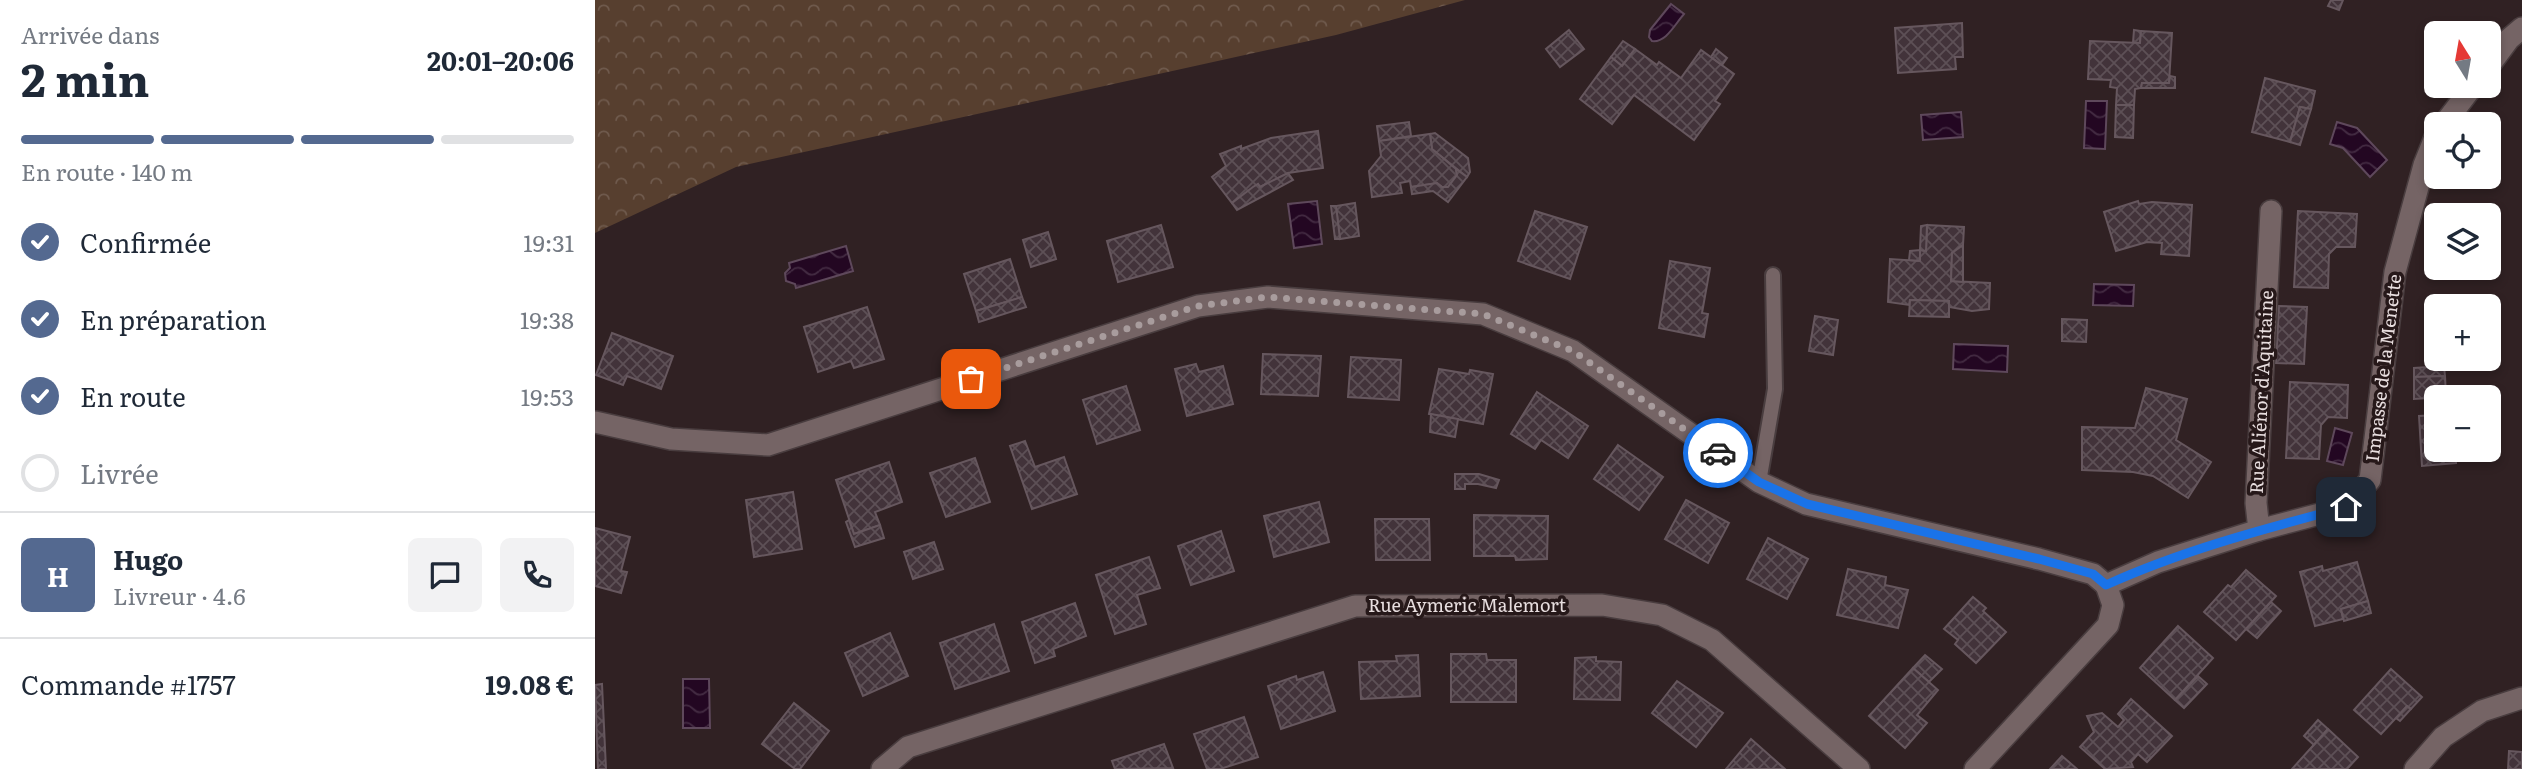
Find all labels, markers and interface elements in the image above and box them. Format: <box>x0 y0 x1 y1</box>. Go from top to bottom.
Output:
text: Arrivée dans <box>21 17 159 51</box>
north arrow <box>2424 21 2501 98</box>
map controls <box>2424 21 2501 462</box>
text: 20:01–20:06 <box>427 40 574 79</box>
text: 2 min <box>21 43 150 111</box>
button: locate <box>2424 112 2501 189</box>
text: En route · 140 m <box>21 154 193 188</box>
button: layers <box>2424 203 2501 280</box>
text: Confirmée <box>80 222 211 261</box>
icon: check <box>21 223 59 261</box>
text: 19:31 <box>523 225 574 259</box>
street label: Impasse de la Menette <box>2358 272 2407 463</box>
street label: Rue Aliénor d'Aquitaine <box>2242 290 2279 494</box>
button: + <box>2424 294 2501 371</box>
text: En préparation <box>80 299 267 338</box>
icon: check <box>21 300 59 338</box>
text: 19:38 <box>520 302 574 336</box>
pin <box>941 349 1001 409</box>
icon: bag <box>952 360 990 398</box>
text: En route <box>80 376 186 415</box>
icon: check <box>21 377 59 415</box>
text: 19:53 <box>521 379 574 413</box>
button: − <box>2424 385 2501 462</box>
courier <box>1683 418 1753 488</box>
icon: car <box>1699 434 1737 472</box>
text: Livrée <box>80 453 159 492</box>
pin <box>2316 477 2376 537</box>
icon: home <box>2327 488 2365 526</box>
button: chat <box>408 538 482 612</box>
button: phone <box>500 538 574 612</box>
text: Hugo <box>113 539 183 578</box>
text: H <box>47 556 69 595</box>
text: Livreur · 4.6 <box>113 578 246 612</box>
street label: Rue Aymeric Malemort <box>1368 591 1567 618</box>
text: Commande #1757 <box>21 664 236 703</box>
text: 19.08 € <box>485 664 574 703</box>

